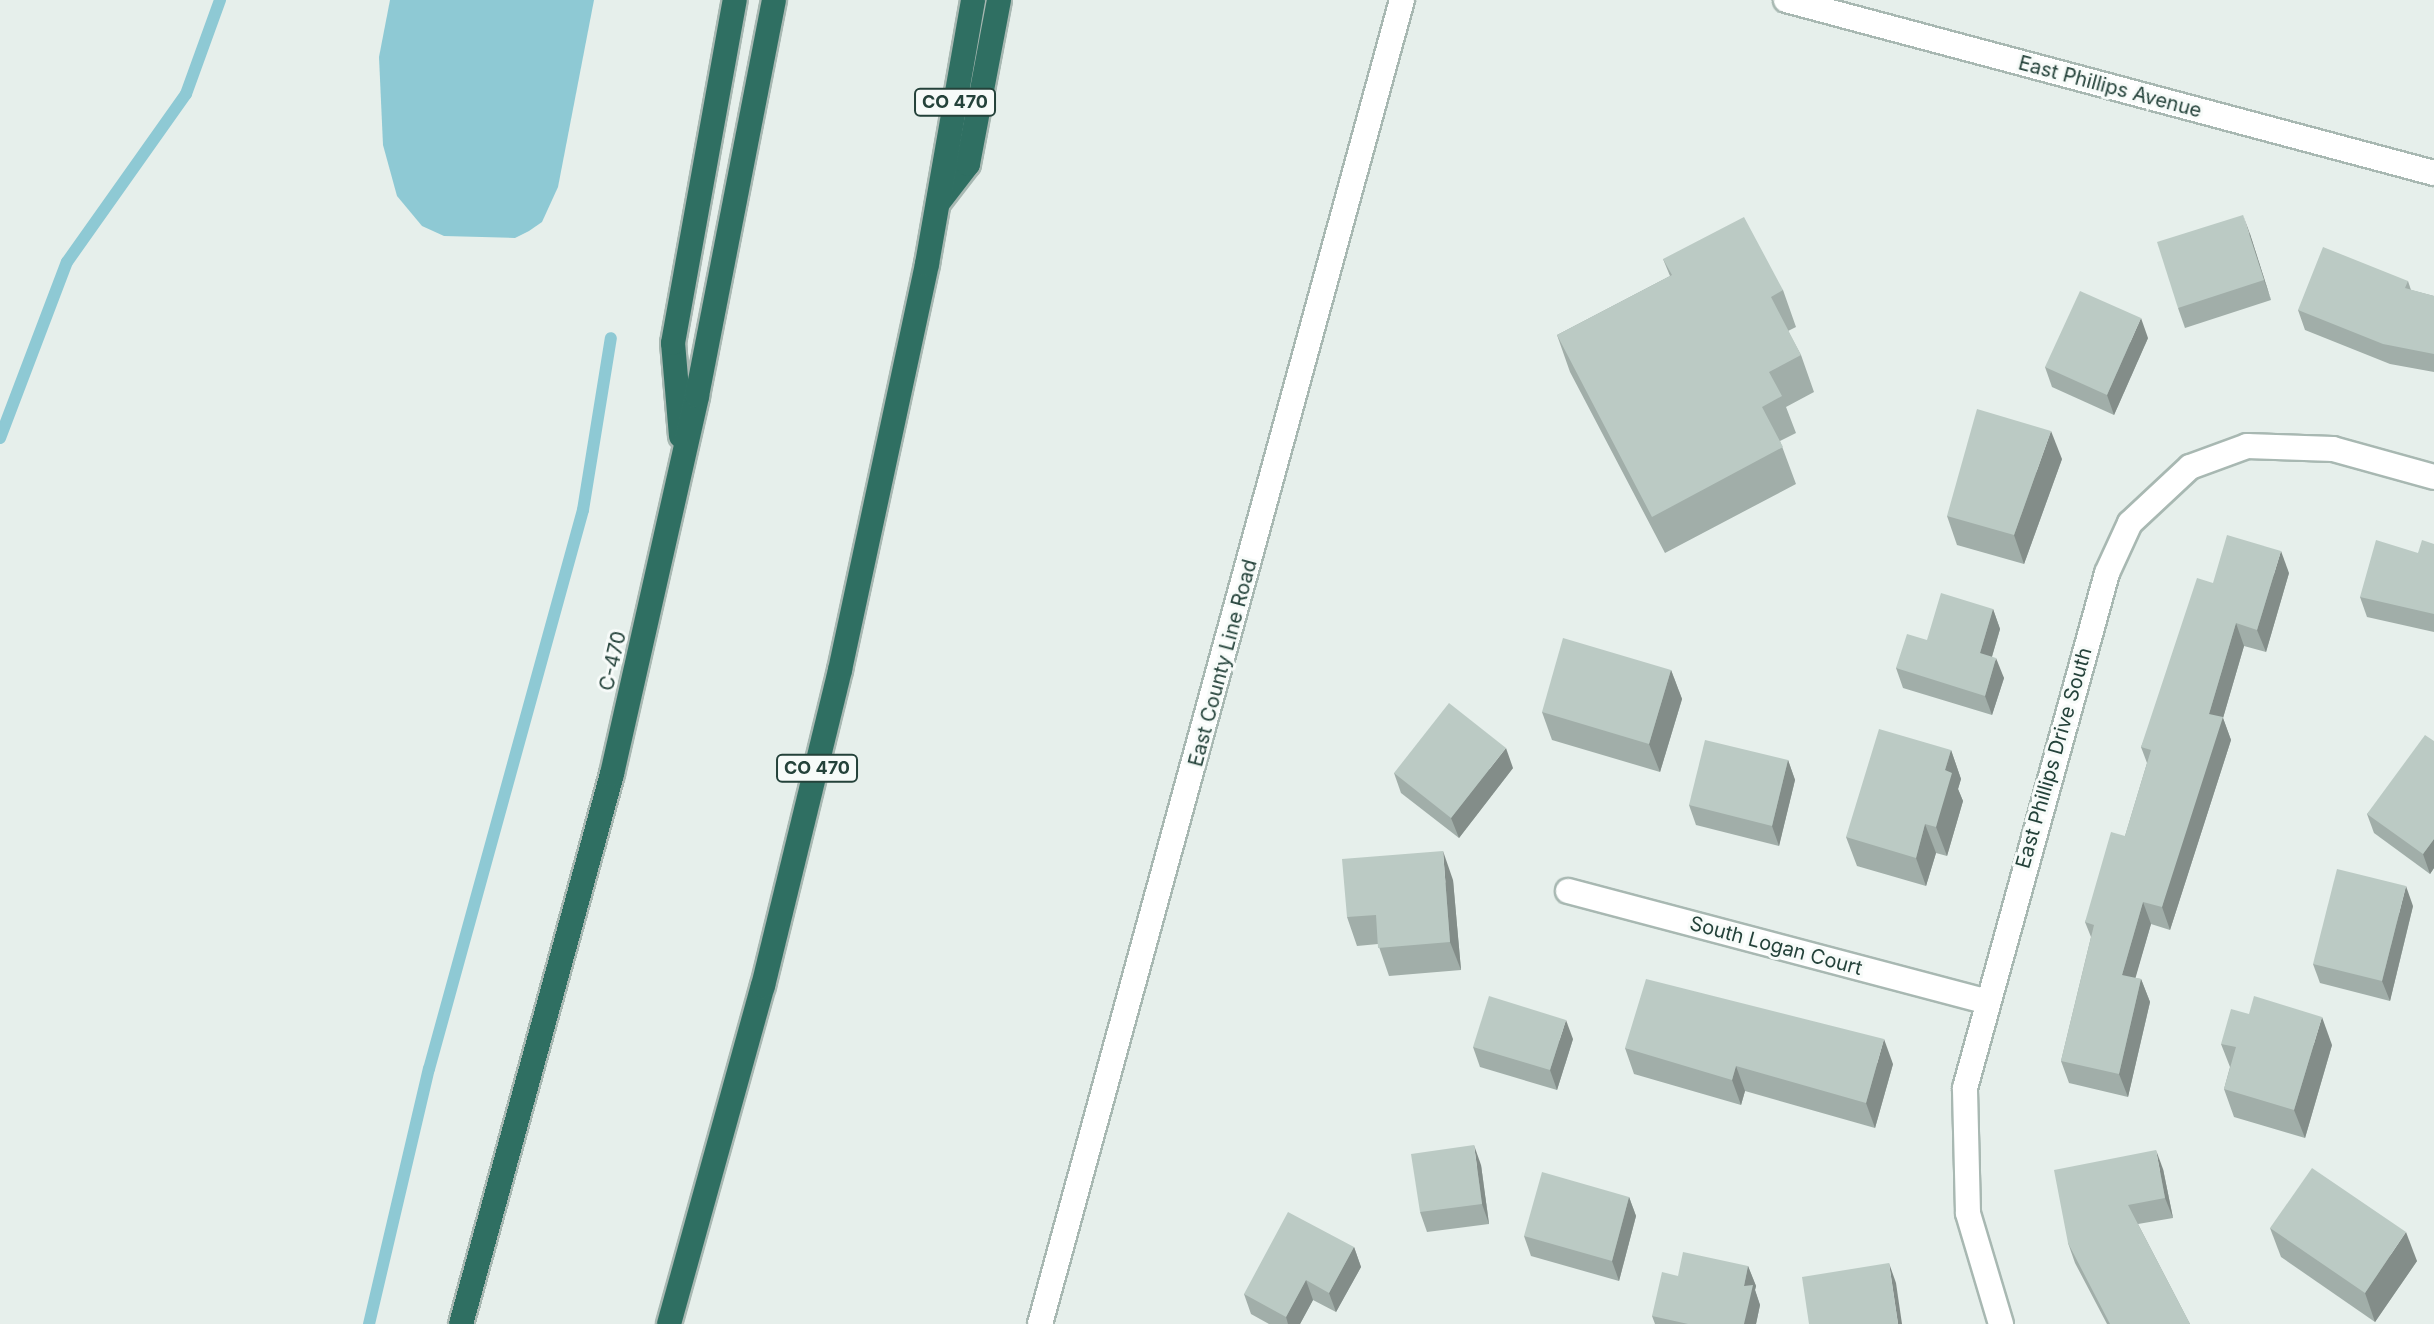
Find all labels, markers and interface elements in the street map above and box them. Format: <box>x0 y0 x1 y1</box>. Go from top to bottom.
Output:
street label: East Phillips Avenue <box>2016 51 2204 123</box>
road number: CO 470 <box>913 88 997 116</box>
street label: East County Line Road <box>1184 557 1262 769</box>
street label: C-470 <box>595 629 631 693</box>
street label: East Phillips Drive South <box>2011 645 2097 871</box>
road number: CO 470 <box>775 754 859 782</box>
street label: South Logan Court <box>1687 911 1865 981</box>

